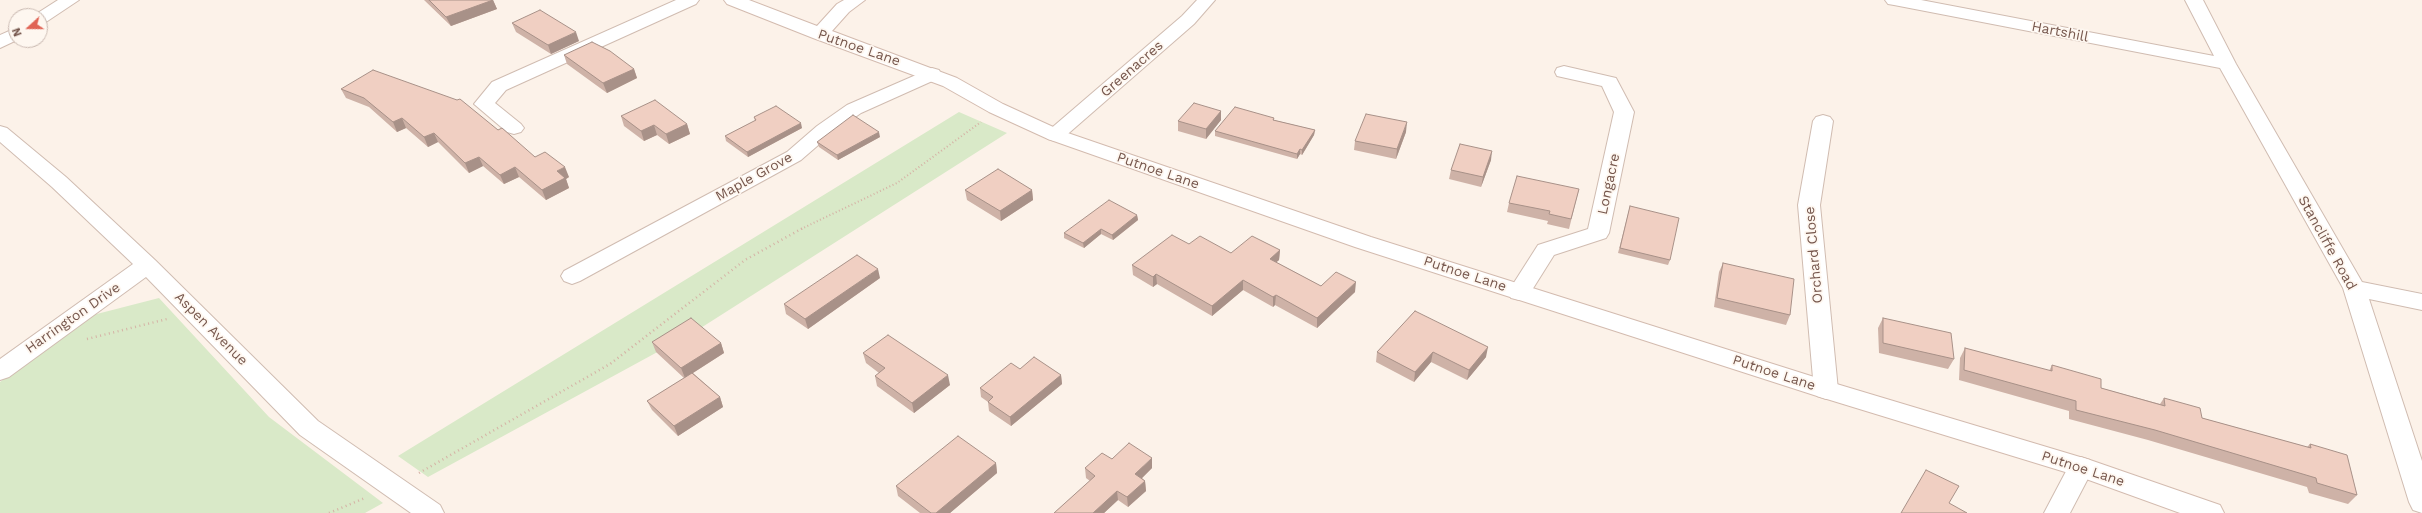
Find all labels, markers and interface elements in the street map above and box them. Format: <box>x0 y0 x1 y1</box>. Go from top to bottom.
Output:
north arrow <box>8 8 48 48</box>
street label: Hartshill <box>2030 18 2090 46</box>
text: N <box>10 26 25 38</box>
street label: Putnoe Lane <box>816 26 902 70</box>
street label: Greenacres <box>1097 37 1167 101</box>
street label: Maple Grove <box>713 149 795 205</box>
street label: Putnoe Lane <box>1115 149 1201 193</box>
street label: Longacre <box>1594 152 1624 216</box>
street label: Stancliffe Road <box>2294 193 2360 293</box>
street label: Orchard Close <box>1801 206 1827 304</box>
street label: Putnoe Lane <box>1422 253 1508 295</box>
street label: Harrington Drive <box>22 279 124 357</box>
street label: Aspen Avenue <box>171 289 251 369</box>
street label: Putnoe Lane <box>1731 352 1817 394</box>
street label: Putnoe Lane <box>2040 448 2126 490</box>

